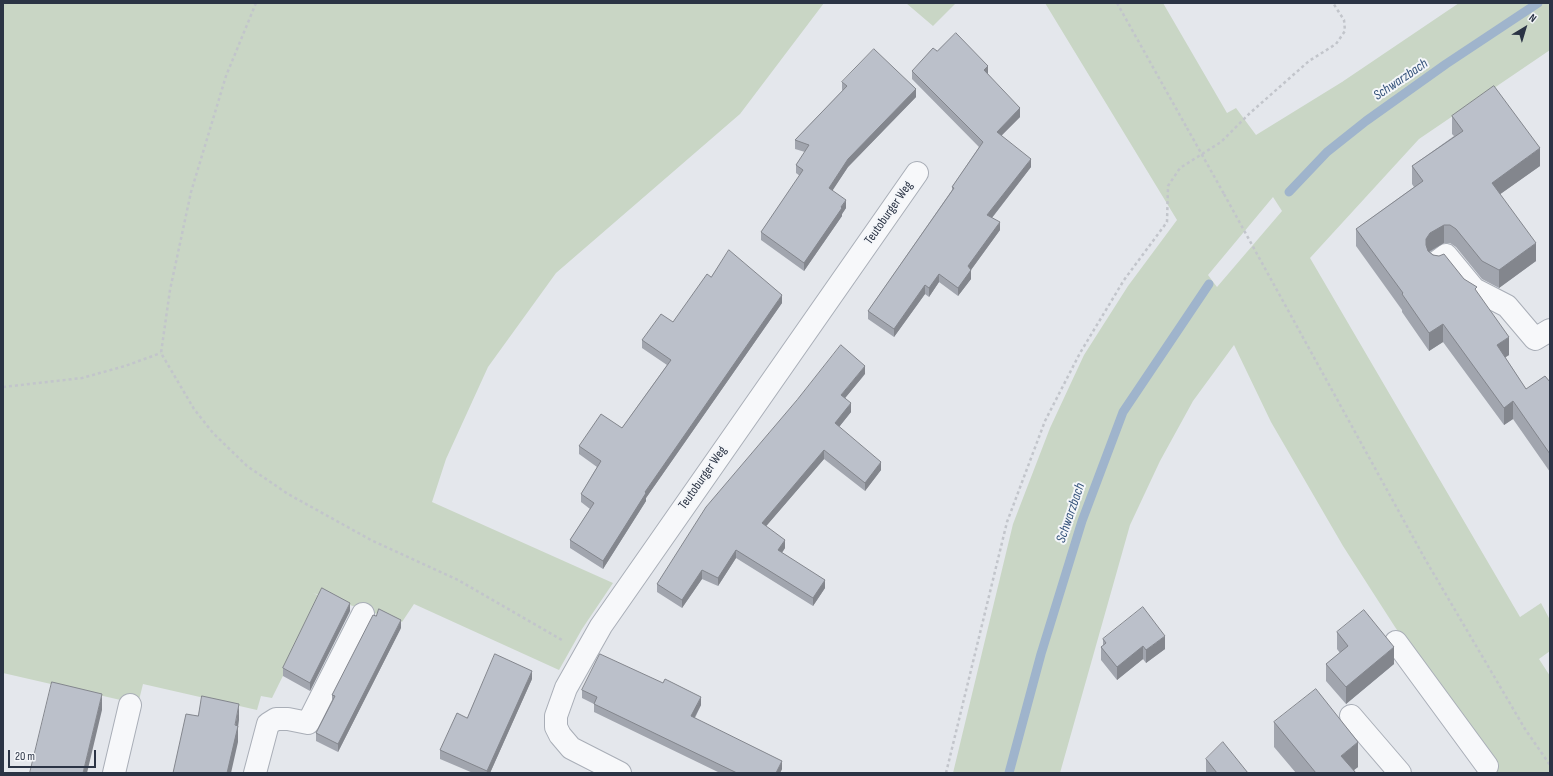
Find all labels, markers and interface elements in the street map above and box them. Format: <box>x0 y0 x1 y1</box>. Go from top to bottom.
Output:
north arrow <box>1505 8 1545 48</box>
text: N <box>1526 11 1539 25</box>
water label: Schwarzbach <box>1371 56 1431 104</box>
street label: Teutoburger Weg <box>862 178 916 248</box>
street label: Teutoburger Weg <box>676 443 730 513</box>
water label: Schwarzbach <box>1053 481 1089 545</box>
scale bar <box>10 742 98 768</box>
text: 20 m <box>15 749 35 764</box>

